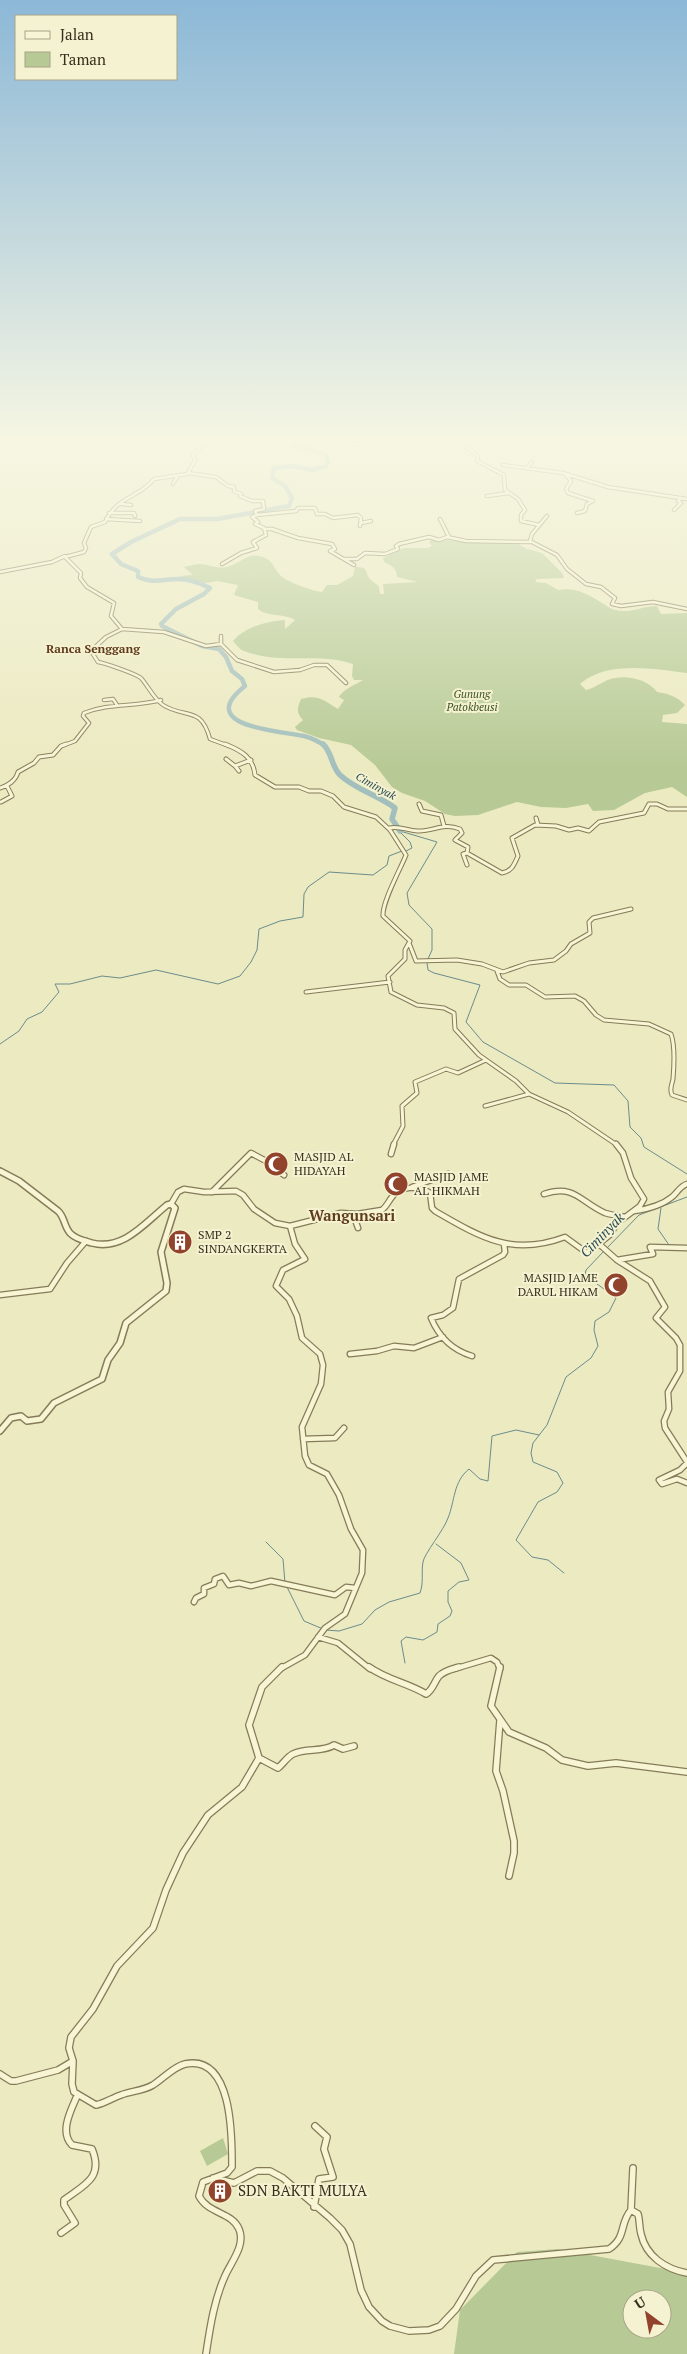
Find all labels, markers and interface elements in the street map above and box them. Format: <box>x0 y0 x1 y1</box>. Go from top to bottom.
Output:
legend <box>15 15 178 80</box>
text: Jalan <box>60 24 94 44</box>
text: Taman <box>60 49 106 69</box>
district label: Ranca Senggang <box>46 641 140 656</box>
park label: Gunung Patokbeusi <box>445 687 498 714</box>
water label: Ciminyak <box>353 769 399 803</box>
place label: MASJID AL HIDAYAH <box>294 1149 354 1178</box>
mosque icon: MASJID AL HIDAYAH <box>263 1151 289 1177</box>
place label: MASJID JAME AL HIKMAH <box>414 1169 488 1198</box>
mosque icon: MASJID JAME AL HIKMAH <box>383 1171 409 1197</box>
district label: Wangunsari <box>309 1205 395 1225</box>
water label: Ciminyak <box>575 1208 628 1261</box>
place label: SMP 2 SINDANGKERTA <box>198 1227 288 1256</box>
building icon: SMP 2 SINDANGKERTA <box>167 1229 193 1255</box>
place label: MASJID JAME DARUL HIKAM <box>518 1270 599 1299</box>
mosque icon: MASJID JAME DARUL HIKAM <box>603 1272 629 1298</box>
building icon: SDN BAKTI MULYA <box>207 2178 233 2204</box>
place label: SDN BAKTI MULYA <box>238 2180 368 2200</box>
north arrow <box>622 2289 672 2339</box>
text: U <box>631 2292 649 2313</box>

